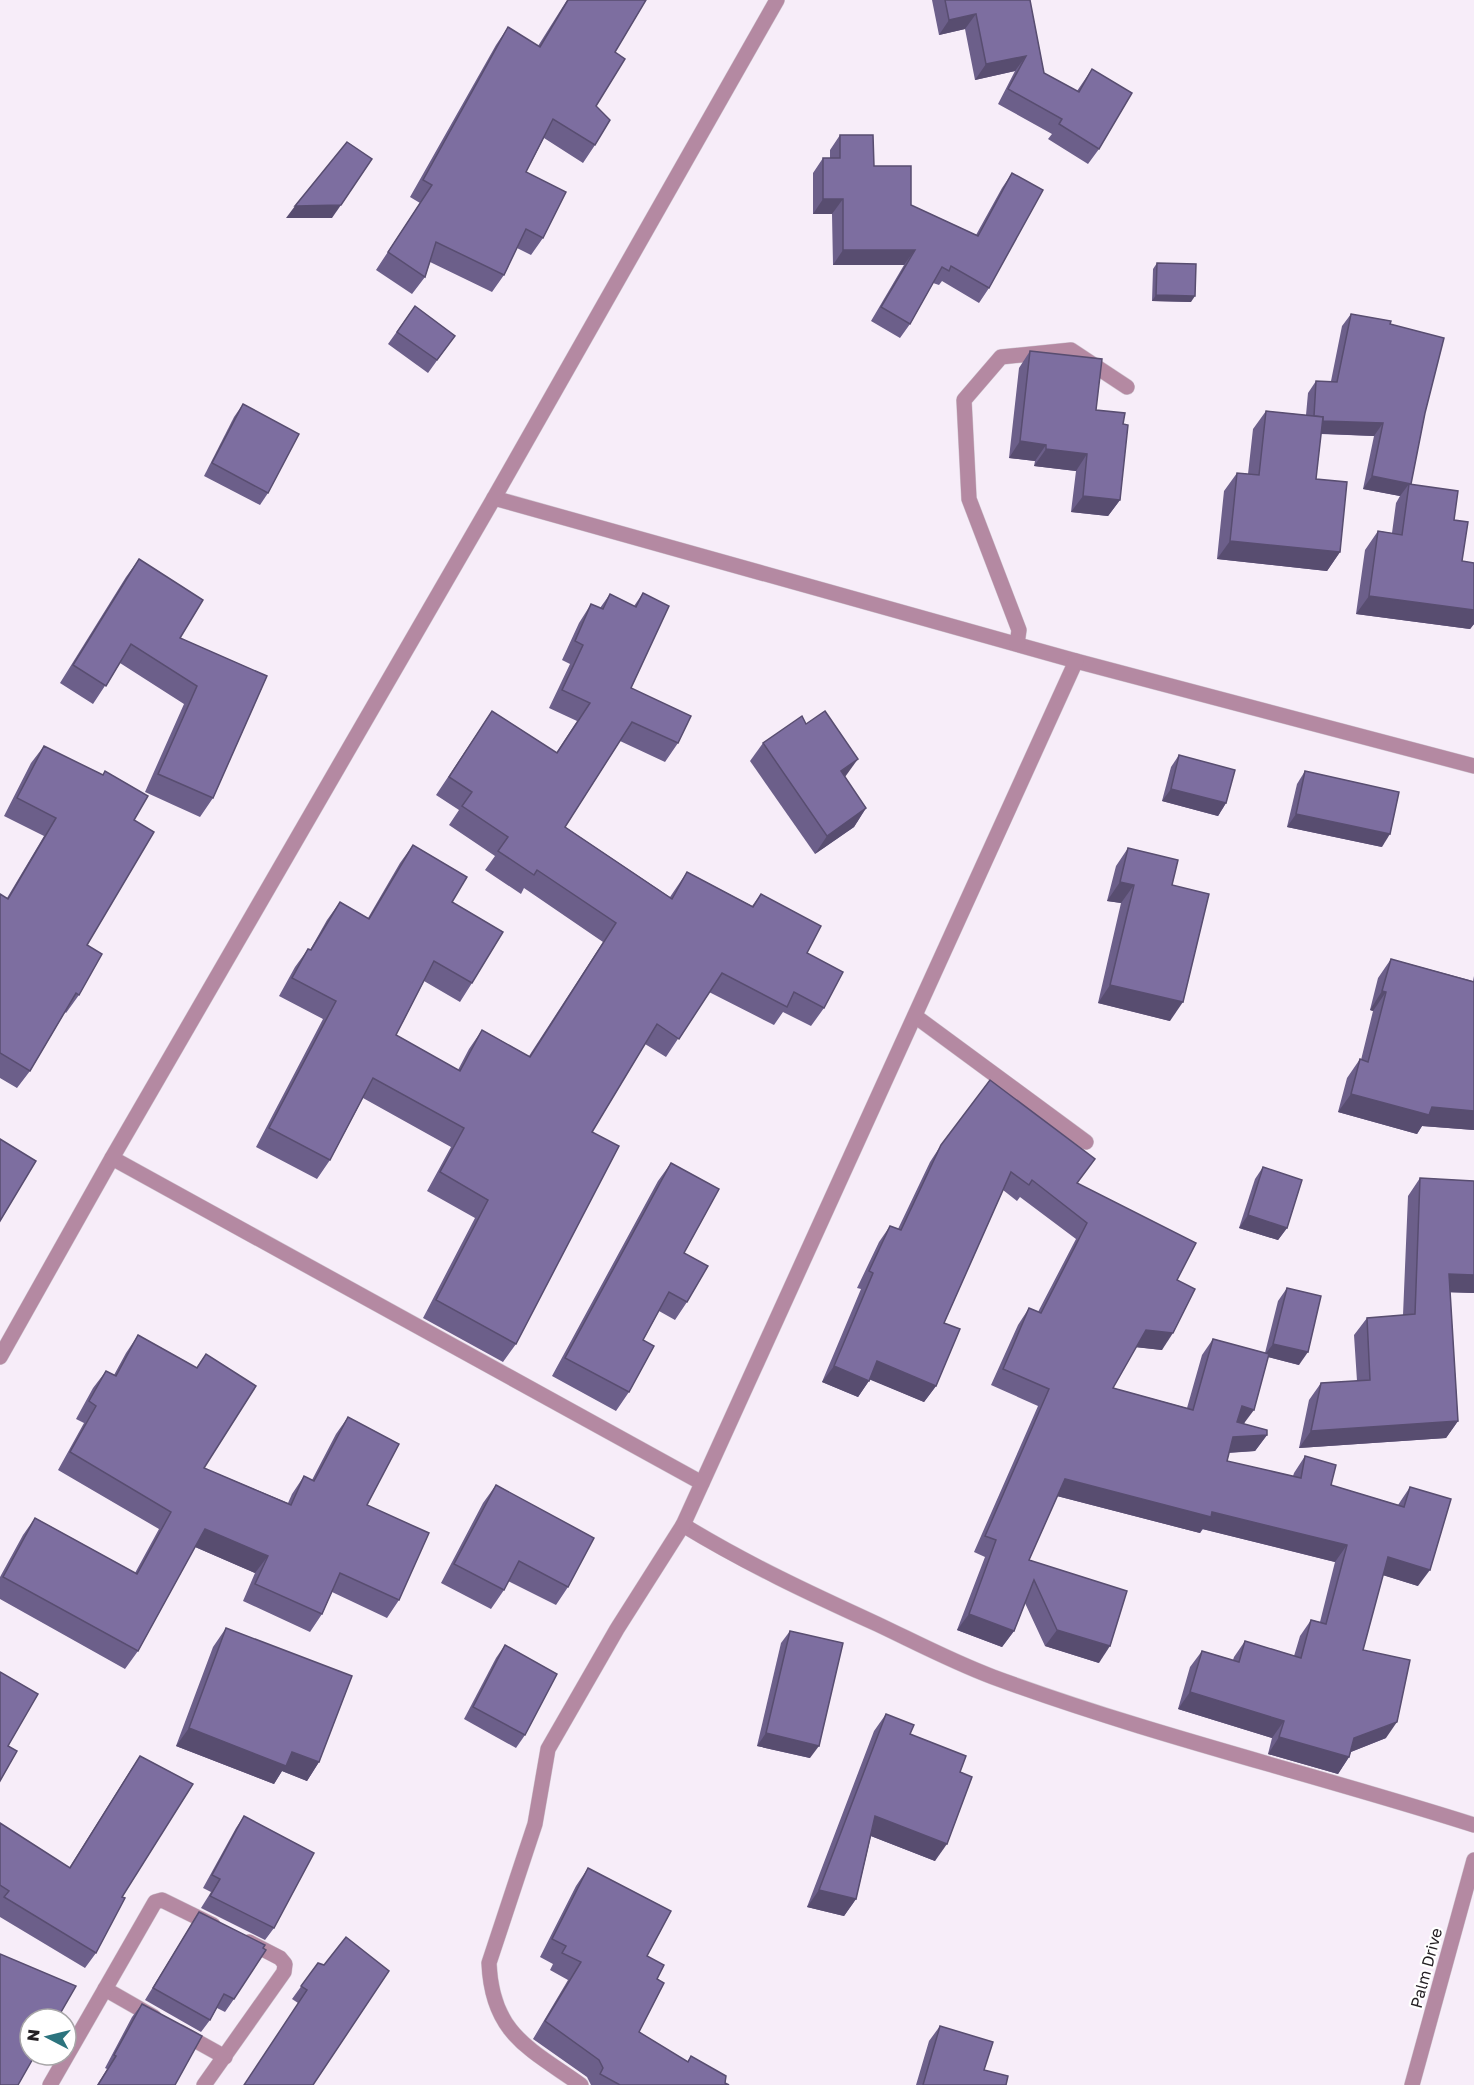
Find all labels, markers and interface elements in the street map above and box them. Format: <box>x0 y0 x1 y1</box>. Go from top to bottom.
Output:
street label: Palm Drive <box>1406 1926 1446 2010</box>
north arrow <box>18 2007 78 2067</box>
text: N <box>22 2028 44 2042</box>

